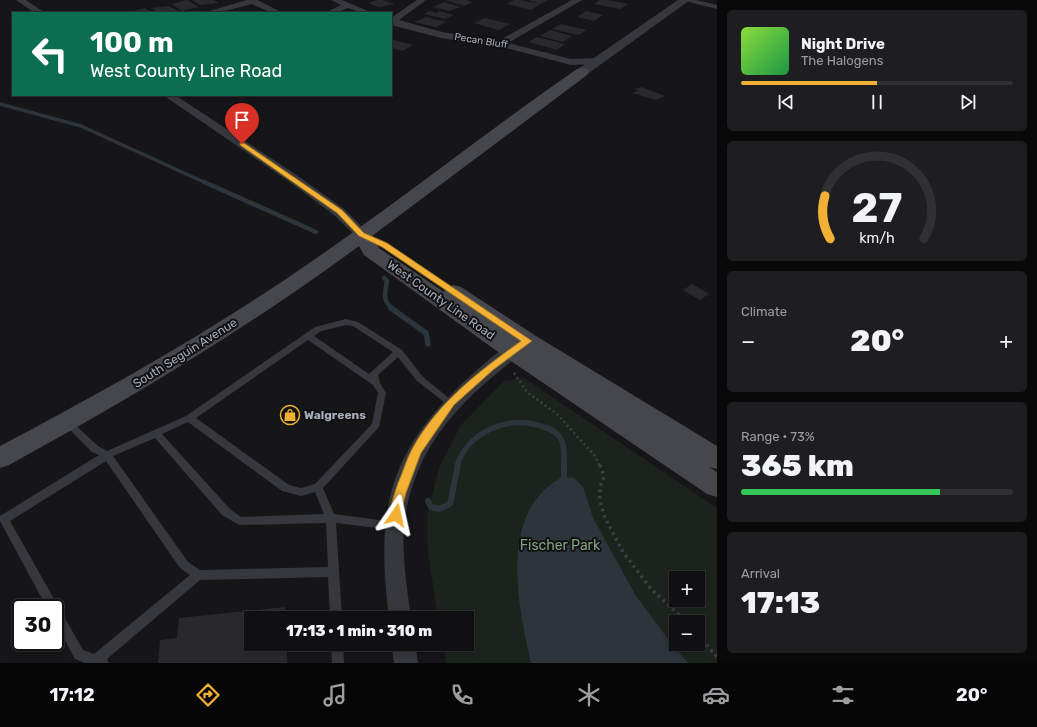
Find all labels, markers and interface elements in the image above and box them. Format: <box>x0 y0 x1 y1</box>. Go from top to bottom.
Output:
text: 100 m <box>90 26 174 59</box>
icon: left <box>24 28 76 80</box>
street label: Pecan Bluff <box>454 31 508 51</box>
text: Night Drive <box>801 35 885 53</box>
text: The Halogens <box>801 53 883 68</box>
text: West County Line Road <box>90 60 282 82</box>
icon: previous <box>775 91 797 113</box>
icon: pause <box>866 91 888 113</box>
icon: next <box>957 91 979 113</box>
pin <box>225 103 259 144</box>
icon: arrive <box>231 109 253 131</box>
text: 27 <box>852 183 902 232</box>
text: km/h <box>859 229 895 246</box>
street label: West County Line Road <box>385 258 497 342</box>
text: Climate <box>741 304 787 319</box>
street label: South Seguin Avenue <box>130 315 240 391</box>
text: 20° <box>850 323 904 359</box>
text: − <box>741 328 755 355</box>
text: + <box>999 328 1013 355</box>
shop icon: Walgreens <box>279 404 301 426</box>
place label: Walgreens <box>304 408 366 422</box>
text: Range · 73% <box>741 429 815 444</box>
text: 365 km <box>741 448 854 484</box>
position arrow <box>375 494 417 536</box>
park label: Fischer Park <box>520 537 601 554</box>
text: Arrival <box>741 566 780 581</box>
map controls <box>669 571 705 651</box>
button: + <box>669 571 705 607</box>
text: 17:13 <box>741 585 820 621</box>
speed limit sign: 30 <box>12 599 64 651</box>
button: − <box>669 615 705 651</box>
text: 17:13 · 1 min · 310 m <box>286 622 432 640</box>
icon: directions <box>194 681 222 709</box>
icon: music <box>321 681 349 709</box>
icon: phone <box>448 681 476 709</box>
icon: climate <box>575 681 603 709</box>
icon: car <box>702 681 730 709</box>
icon: filters <box>829 681 857 709</box>
text: 17:12 <box>50 684 95 706</box>
text: 20° <box>956 684 987 706</box>

